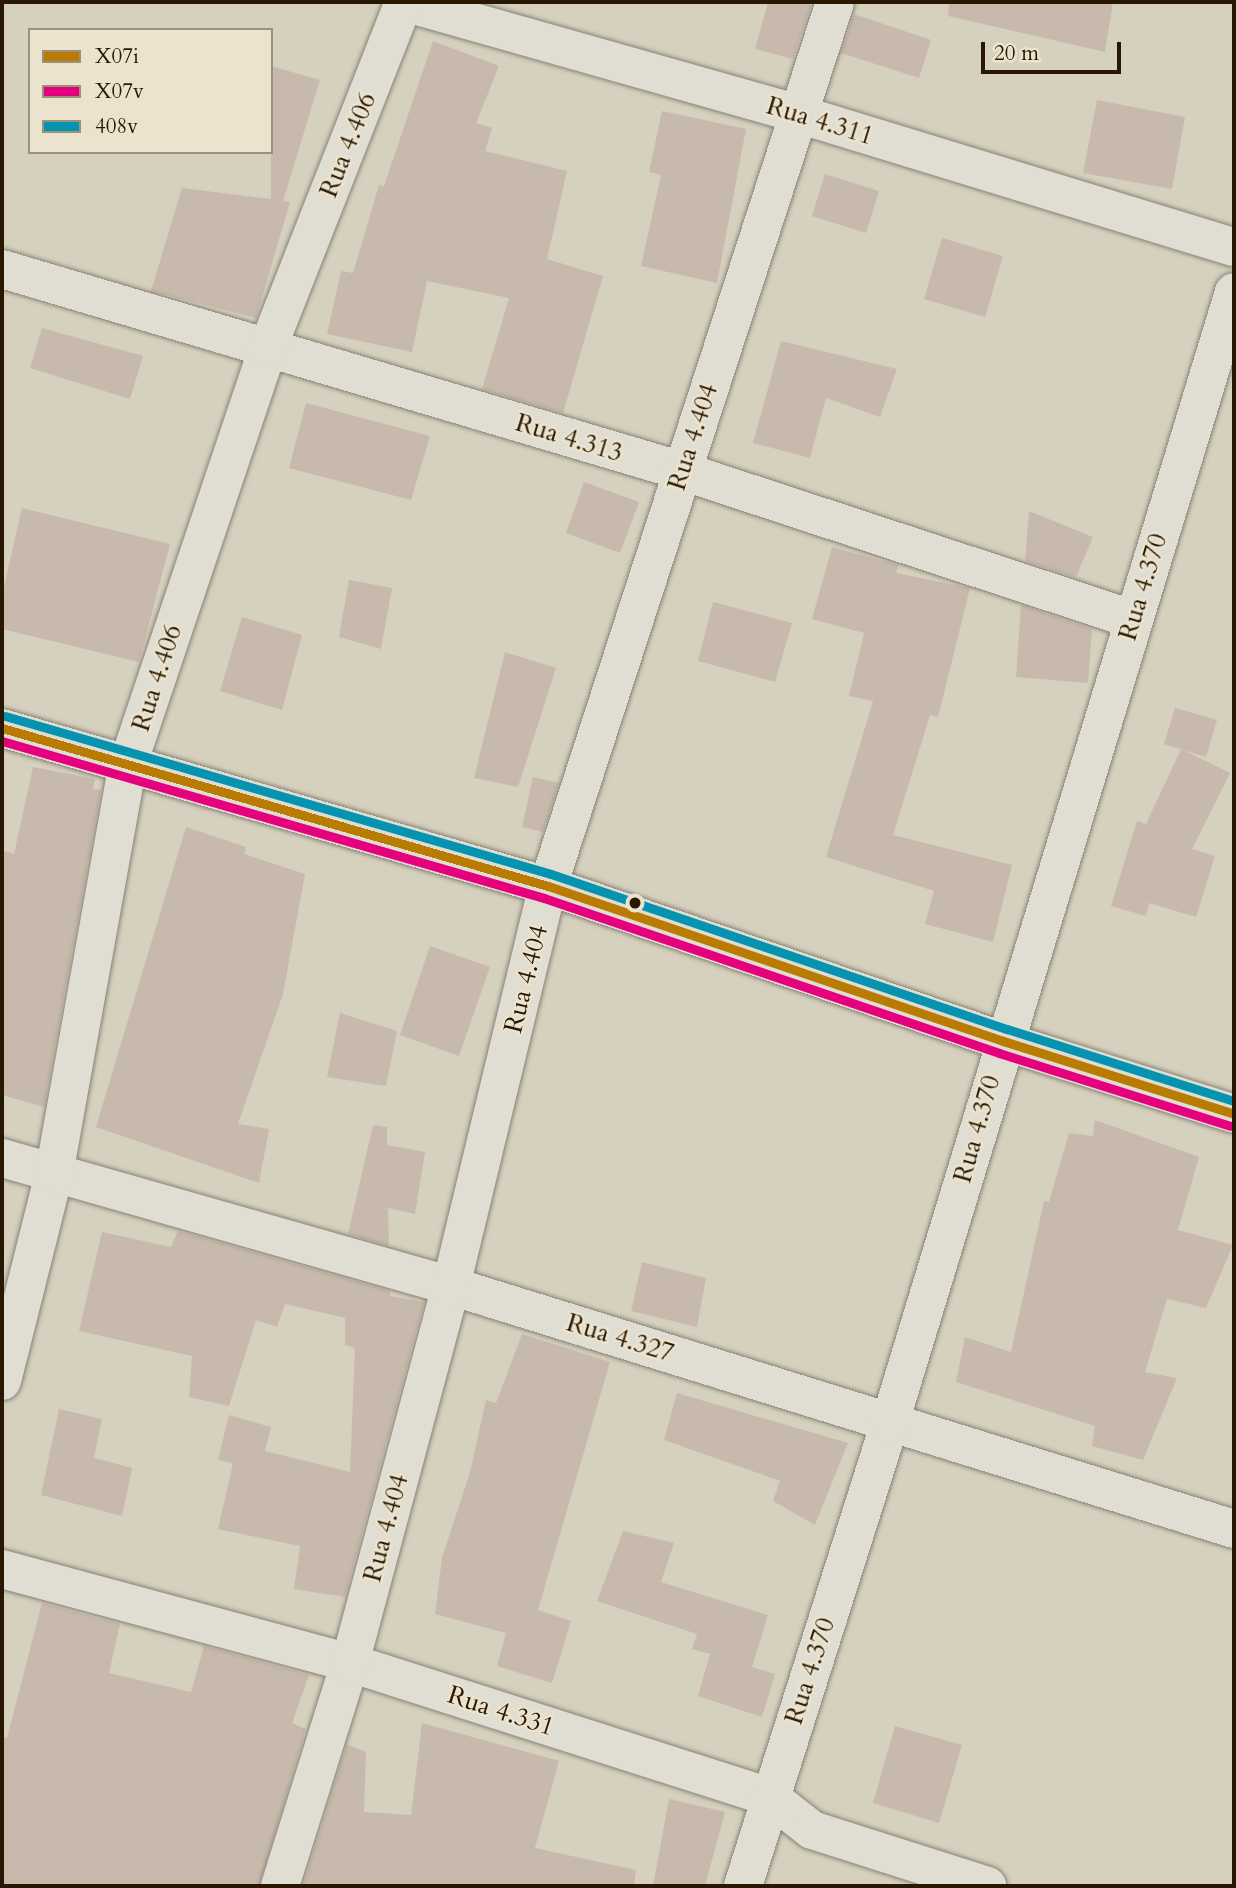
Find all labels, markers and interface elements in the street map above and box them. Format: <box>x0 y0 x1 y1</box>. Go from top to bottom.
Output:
legend <box>28 28 273 154</box>
scale bar <box>984 28 1124 72</box>
text: 20 m <box>994 39 1039 68</box>
text: X07i <box>95 42 139 71</box>
text: X07v <box>95 77 144 106</box>
street label: Rua 4.406 <box>313 88 383 202</box>
street label: Rua 4.311 <box>763 90 877 152</box>
text: 408v <box>95 112 138 141</box>
street label: Rua 4.404 <box>661 380 725 494</box>
street label: Rua 4.313 <box>512 407 626 469</box>
street label: Rua 4.370 <box>1112 530 1174 644</box>
street label: Rua 4.406 <box>125 621 189 735</box>
unlabelled marker <box>628 896 642 910</box>
street label: Rua 4.404 <box>498 922 554 1036</box>
street label: Rua 4.370 <box>947 1072 1007 1186</box>
street label: Rua 4.327 <box>563 1307 677 1369</box>
street label: Rua 4.404 <box>357 1471 415 1585</box>
street label: Rua 4.370 <box>778 1614 842 1728</box>
street label: Rua 4.331 <box>444 1679 558 1743</box>

